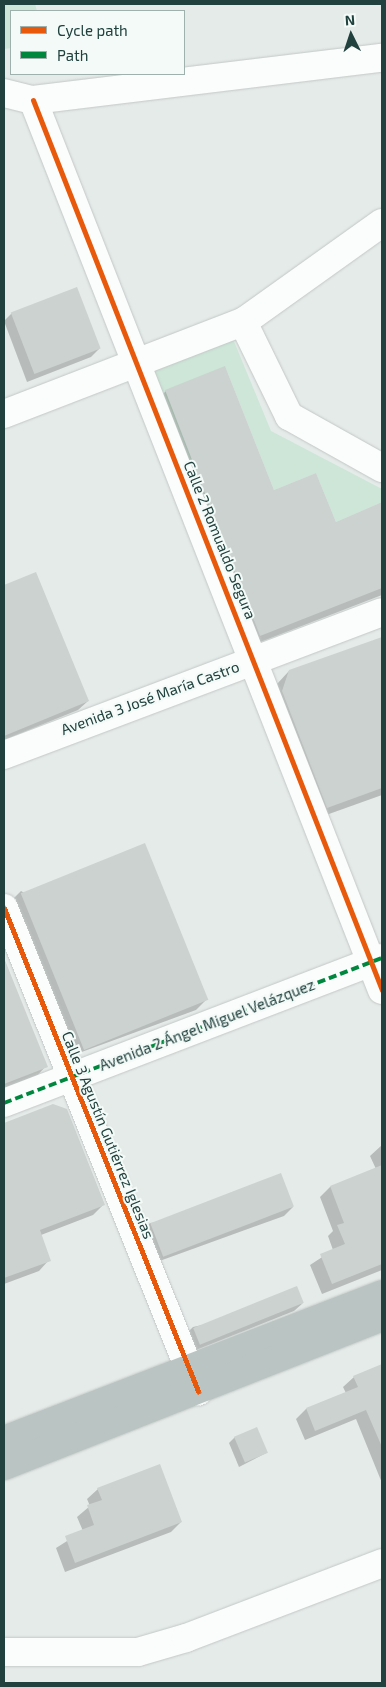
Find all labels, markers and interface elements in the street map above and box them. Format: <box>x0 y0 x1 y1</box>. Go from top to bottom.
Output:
legend <box>10 10 185 75</box>
north arrow <box>326 10 376 60</box>
text: N <box>344 11 356 28</box>
text: Cycle path <box>57 21 128 39</box>
text: Path <box>57 46 88 64</box>
street label: Calle 2 Romualdo Segura <box>180 458 260 622</box>
street label: Avenida 3 José María Castro <box>58 657 242 739</box>
street label: Avenida 2 Ángel Miguel Velázquez <box>96 975 318 1075</box>
street label: Calle 3 Agustín Gutiérrez Iglesias <box>58 1028 158 1242</box>

